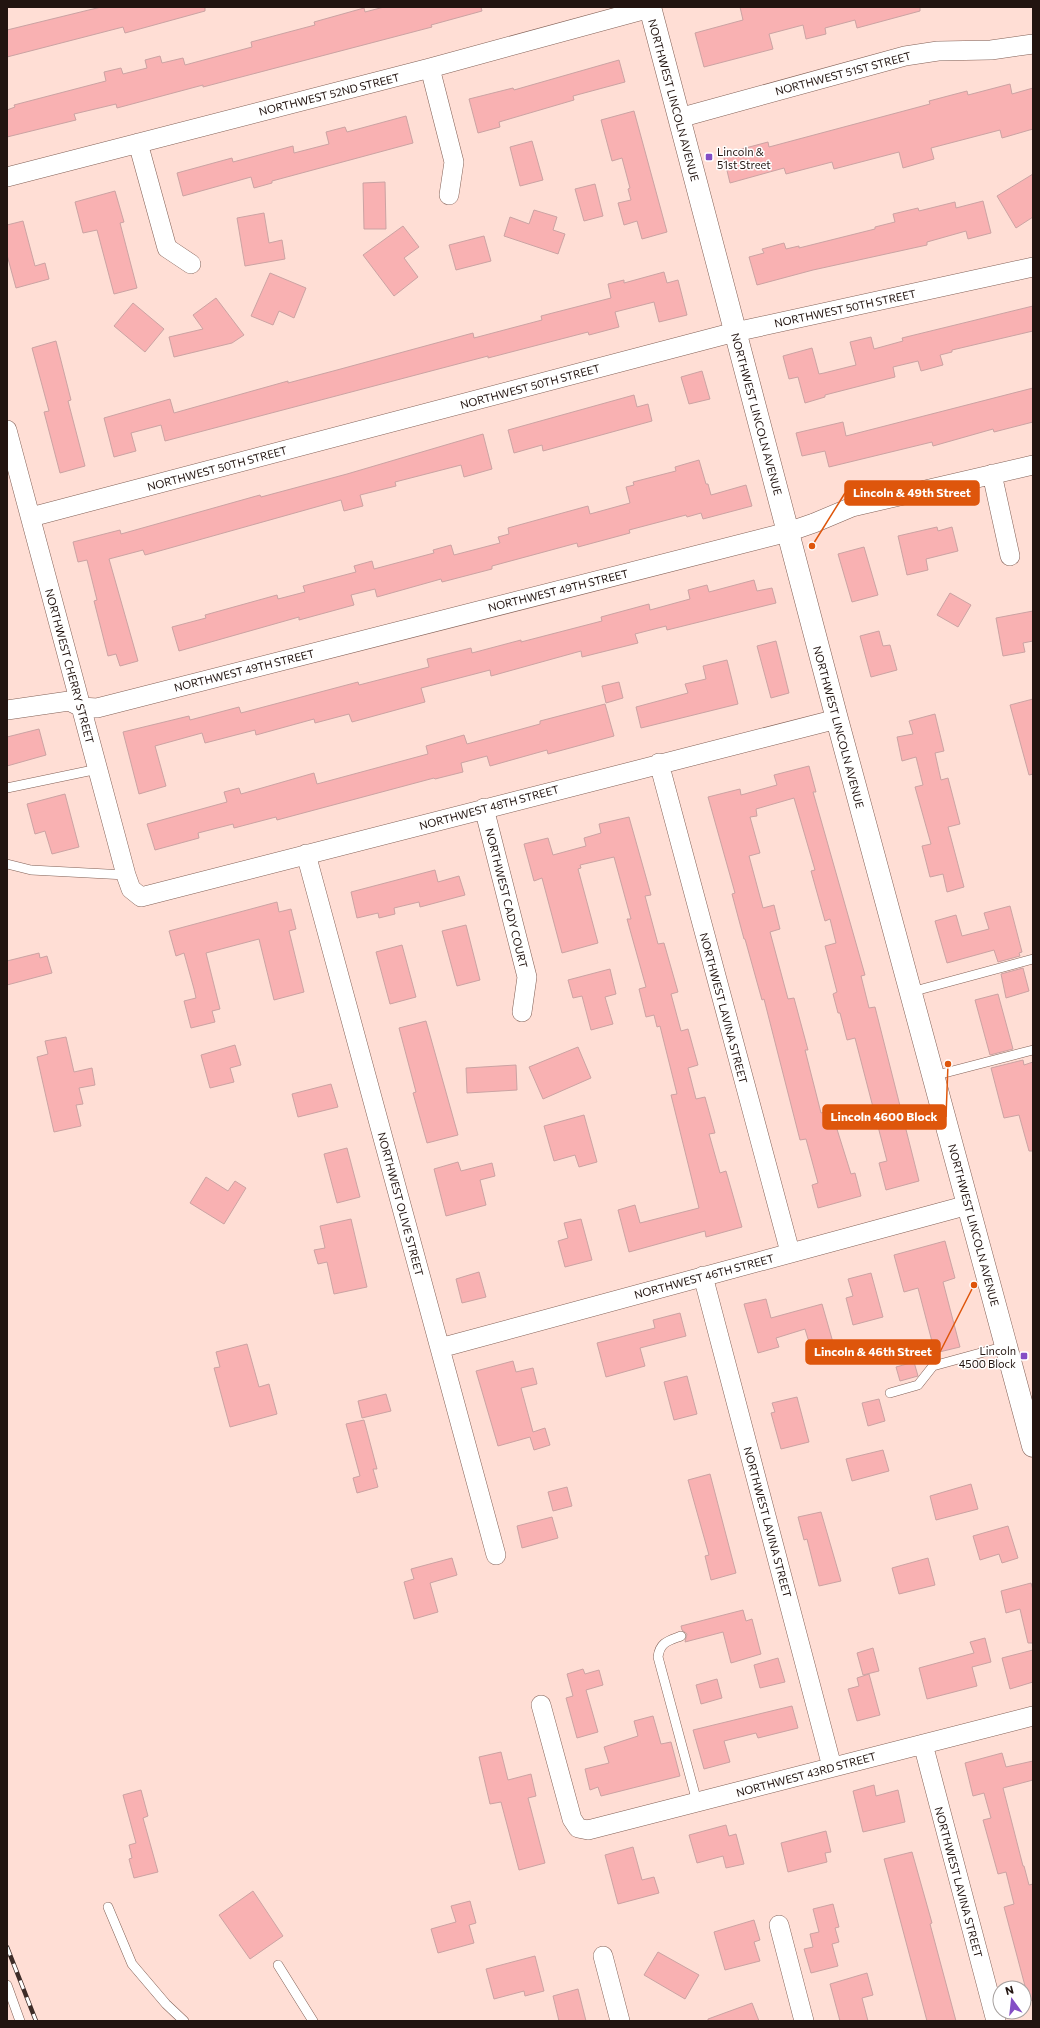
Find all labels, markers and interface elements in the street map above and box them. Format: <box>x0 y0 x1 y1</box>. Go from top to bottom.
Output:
street label: NORTHWEST LINCOLN AVENUE <box>646 17 702 183</box>
street label: NORTHWEST 51ST STREET <box>774 49 912 97</box>
street label: NORTHWEST 52ND STREET <box>257 70 401 118</box>
place label: Lincoln & 51st Street <box>717 145 771 171</box>
marker: Lincoln & 51st Street <box>704 152 714 162</box>
street label: NORTHWEST 50TH STREET <box>773 287 917 329</box>
street label: NORTHWEST LINCOLN AVENUE <box>729 331 785 497</box>
street label: NORTHWEST 50TH STREET <box>459 361 601 411</box>
street label: NORTHWEST 50TH STREET <box>146 443 288 493</box>
callout: Lincoln & 49th Street <box>845 481 979 505</box>
text: Lincoln & 49th Street <box>853 485 971 499</box>
street label: NORTHWEST 49TH STREET <box>487 566 629 614</box>
street label: NORTHWEST CHERRY STREET <box>43 587 97 745</box>
street label: NORTHWEST LINCOLN AVENUE <box>811 644 867 810</box>
street label: NORTHWEST 49TH STREET <box>173 646 315 694</box>
street label: NORTHWEST 48TH STREET <box>418 782 560 832</box>
street label: NORTHWEST CADY COURT <box>483 827 531 969</box>
street label: NORTHWEST LAVINA STREET <box>698 931 750 1085</box>
callout: Lincoln 4600 Block <box>823 1105 946 1129</box>
text: Lincoln 4600 Block <box>831 1109 938 1123</box>
street label: NORTHWEST OLIVE STREET <box>376 1131 426 1277</box>
street label: NORTHWEST LINCOLN AVENUE <box>946 1142 1002 1308</box>
street label: NORTHWEST 46TH STREET <box>633 1251 775 1301</box>
callout: Lincoln & 46th Street <box>806 1340 940 1364</box>
text: Lincoln & 46th Street <box>814 1344 932 1358</box>
place label: Lincoln 4500 Block <box>959 1344 1016 1370</box>
marker: Lincoln 4500 Block <box>1019 1351 1029 1361</box>
street label: NORTHWEST LAVINA STREET <box>742 1445 794 1599</box>
street label: NORTHWEST 43RD STREET <box>735 1749 877 1799</box>
street label: NORTHWEST LAVINA STREET <box>933 1805 985 1959</box>
north arrow <box>992 1980 1032 2020</box>
text: N <box>1004 1983 1015 1997</box>

